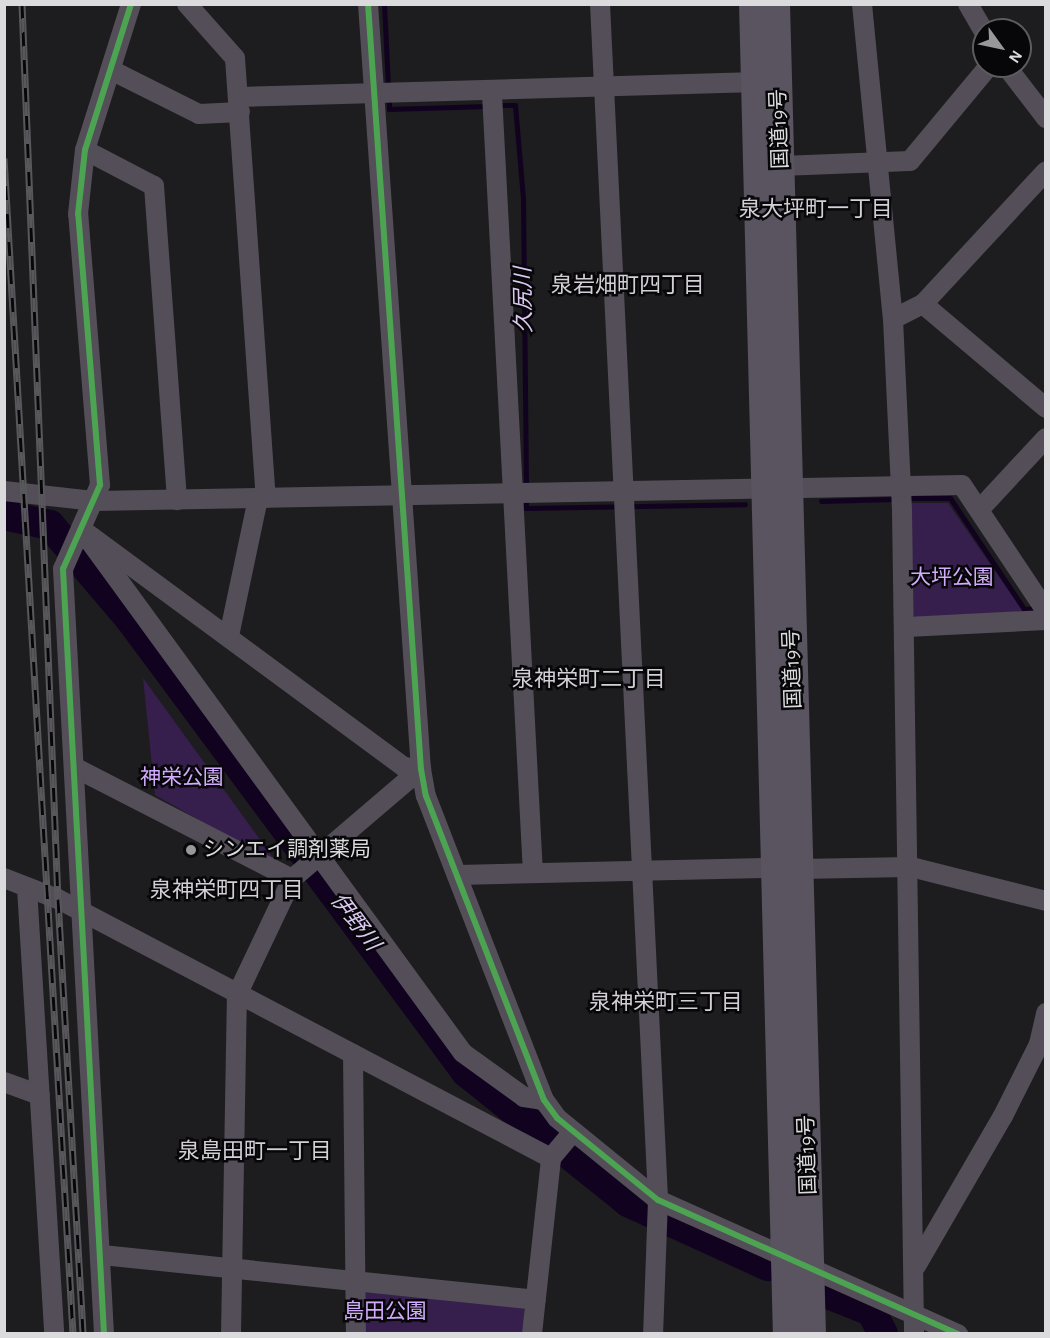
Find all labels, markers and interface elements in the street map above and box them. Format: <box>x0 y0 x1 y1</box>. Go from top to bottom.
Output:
north arrow <box>972 18 1032 78</box>
text: N <box>1006 48 1025 66</box>
street label: 国道19号 <box>766 89 794 169</box>
district label: 泉大坪町一丁目 <box>739 197 893 223</box>
water label: 久尻川 <box>510 267 538 333</box>
district label: 泉岩畑町四丁目 <box>551 273 705 299</box>
park label: 大坪公園 <box>910 565 994 591</box>
street label: 国道19号 <box>779 629 807 709</box>
district label: 泉神栄町二丁目 <box>512 667 666 693</box>
park label: 神栄公園 <box>140 765 224 791</box>
place label: シンエイ調剤薬局 <box>203 837 371 863</box>
marker: シンエイ調剤薬局 <box>184 843 198 857</box>
district label: 泉神栄町四丁目 <box>150 878 304 904</box>
water label: 伊野川 <box>325 888 385 956</box>
district label: 泉神栄町三丁目 <box>589 990 743 1016</box>
street label: 国道19号 <box>794 1115 822 1195</box>
district label: 泉島田町一丁目 <box>178 1139 332 1165</box>
park label: 島田公園 <box>343 1299 427 1325</box>

